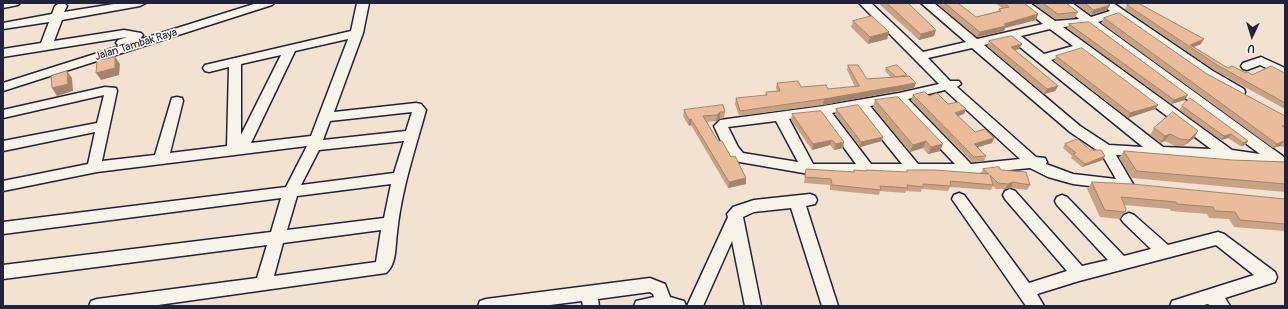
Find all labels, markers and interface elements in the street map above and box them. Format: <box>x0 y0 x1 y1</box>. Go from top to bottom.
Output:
north arrow <box>1232 16 1272 56</box>
street label: Jalan Tambak Raya <box>93 26 179 64</box>
text: U <box>1247 42 1255 55</box>

